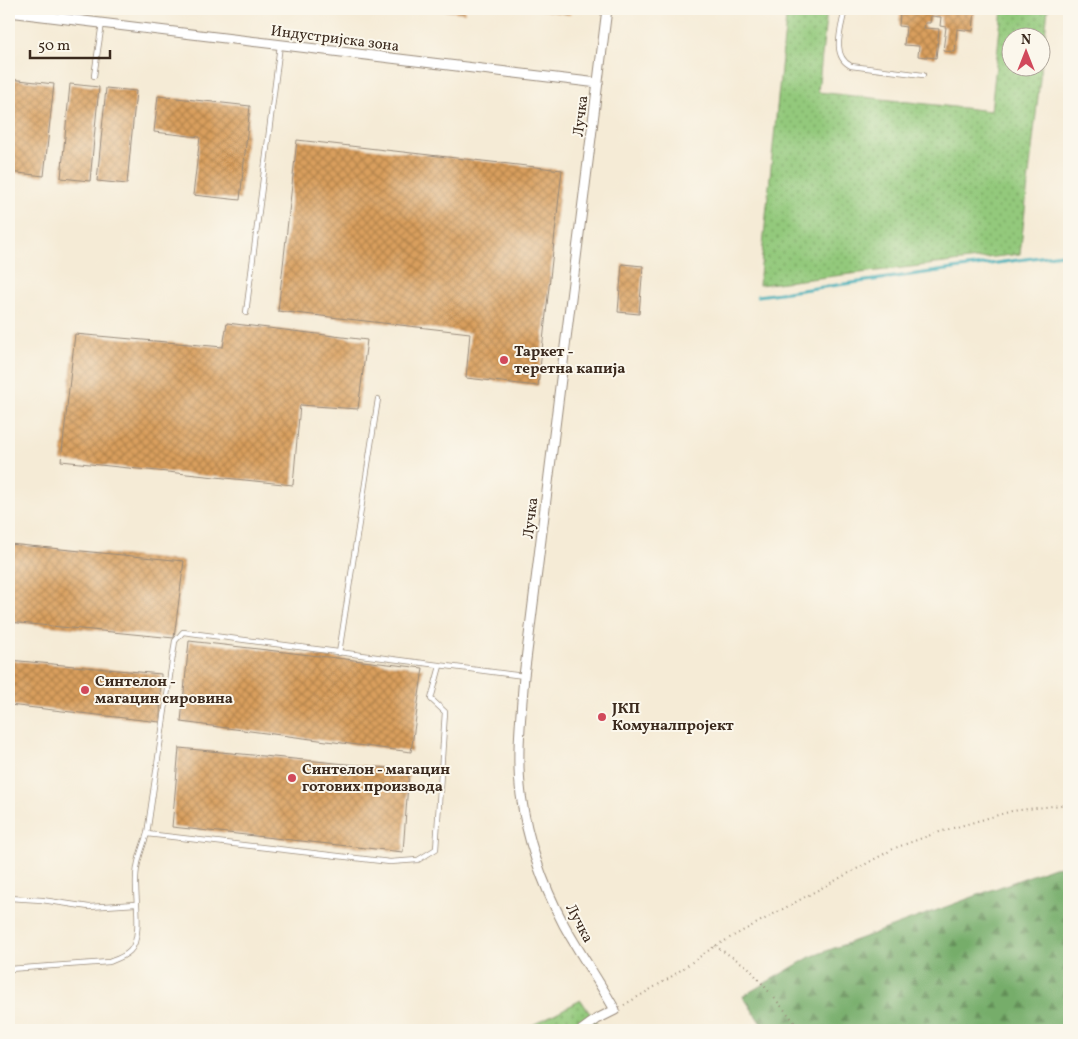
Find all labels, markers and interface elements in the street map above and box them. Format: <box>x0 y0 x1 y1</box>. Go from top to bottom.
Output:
street label: Индустријска зона <box>269 21 400 58</box>
scale bar <box>30 28 110 60</box>
north arrow <box>1000 28 1050 78</box>
text: N <box>1021 31 1031 50</box>
text: 50 m <box>38 36 70 57</box>
street label: Лучка <box>569 94 594 138</box>
place label: Таркет - теретна капија <box>514 342 625 380</box>
marker: Таркет - теретна капија <box>498 354 510 366</box>
street label: Лучка <box>519 496 544 540</box>
place label: Синтелон - магацин сировина <box>95 672 233 710</box>
marker: Синтелон - магацин сировина <box>79 684 91 696</box>
place label: ЈКП Комуналпројект <box>611 699 735 737</box>
marker: ЈКП Комуналпројект <box>596 711 608 723</box>
place label: Синтелон - магацин готових производа <box>302 760 450 798</box>
marker: Синтелон - магацин готових производа <box>286 772 298 784</box>
street label: Лучка <box>560 900 598 947</box>

